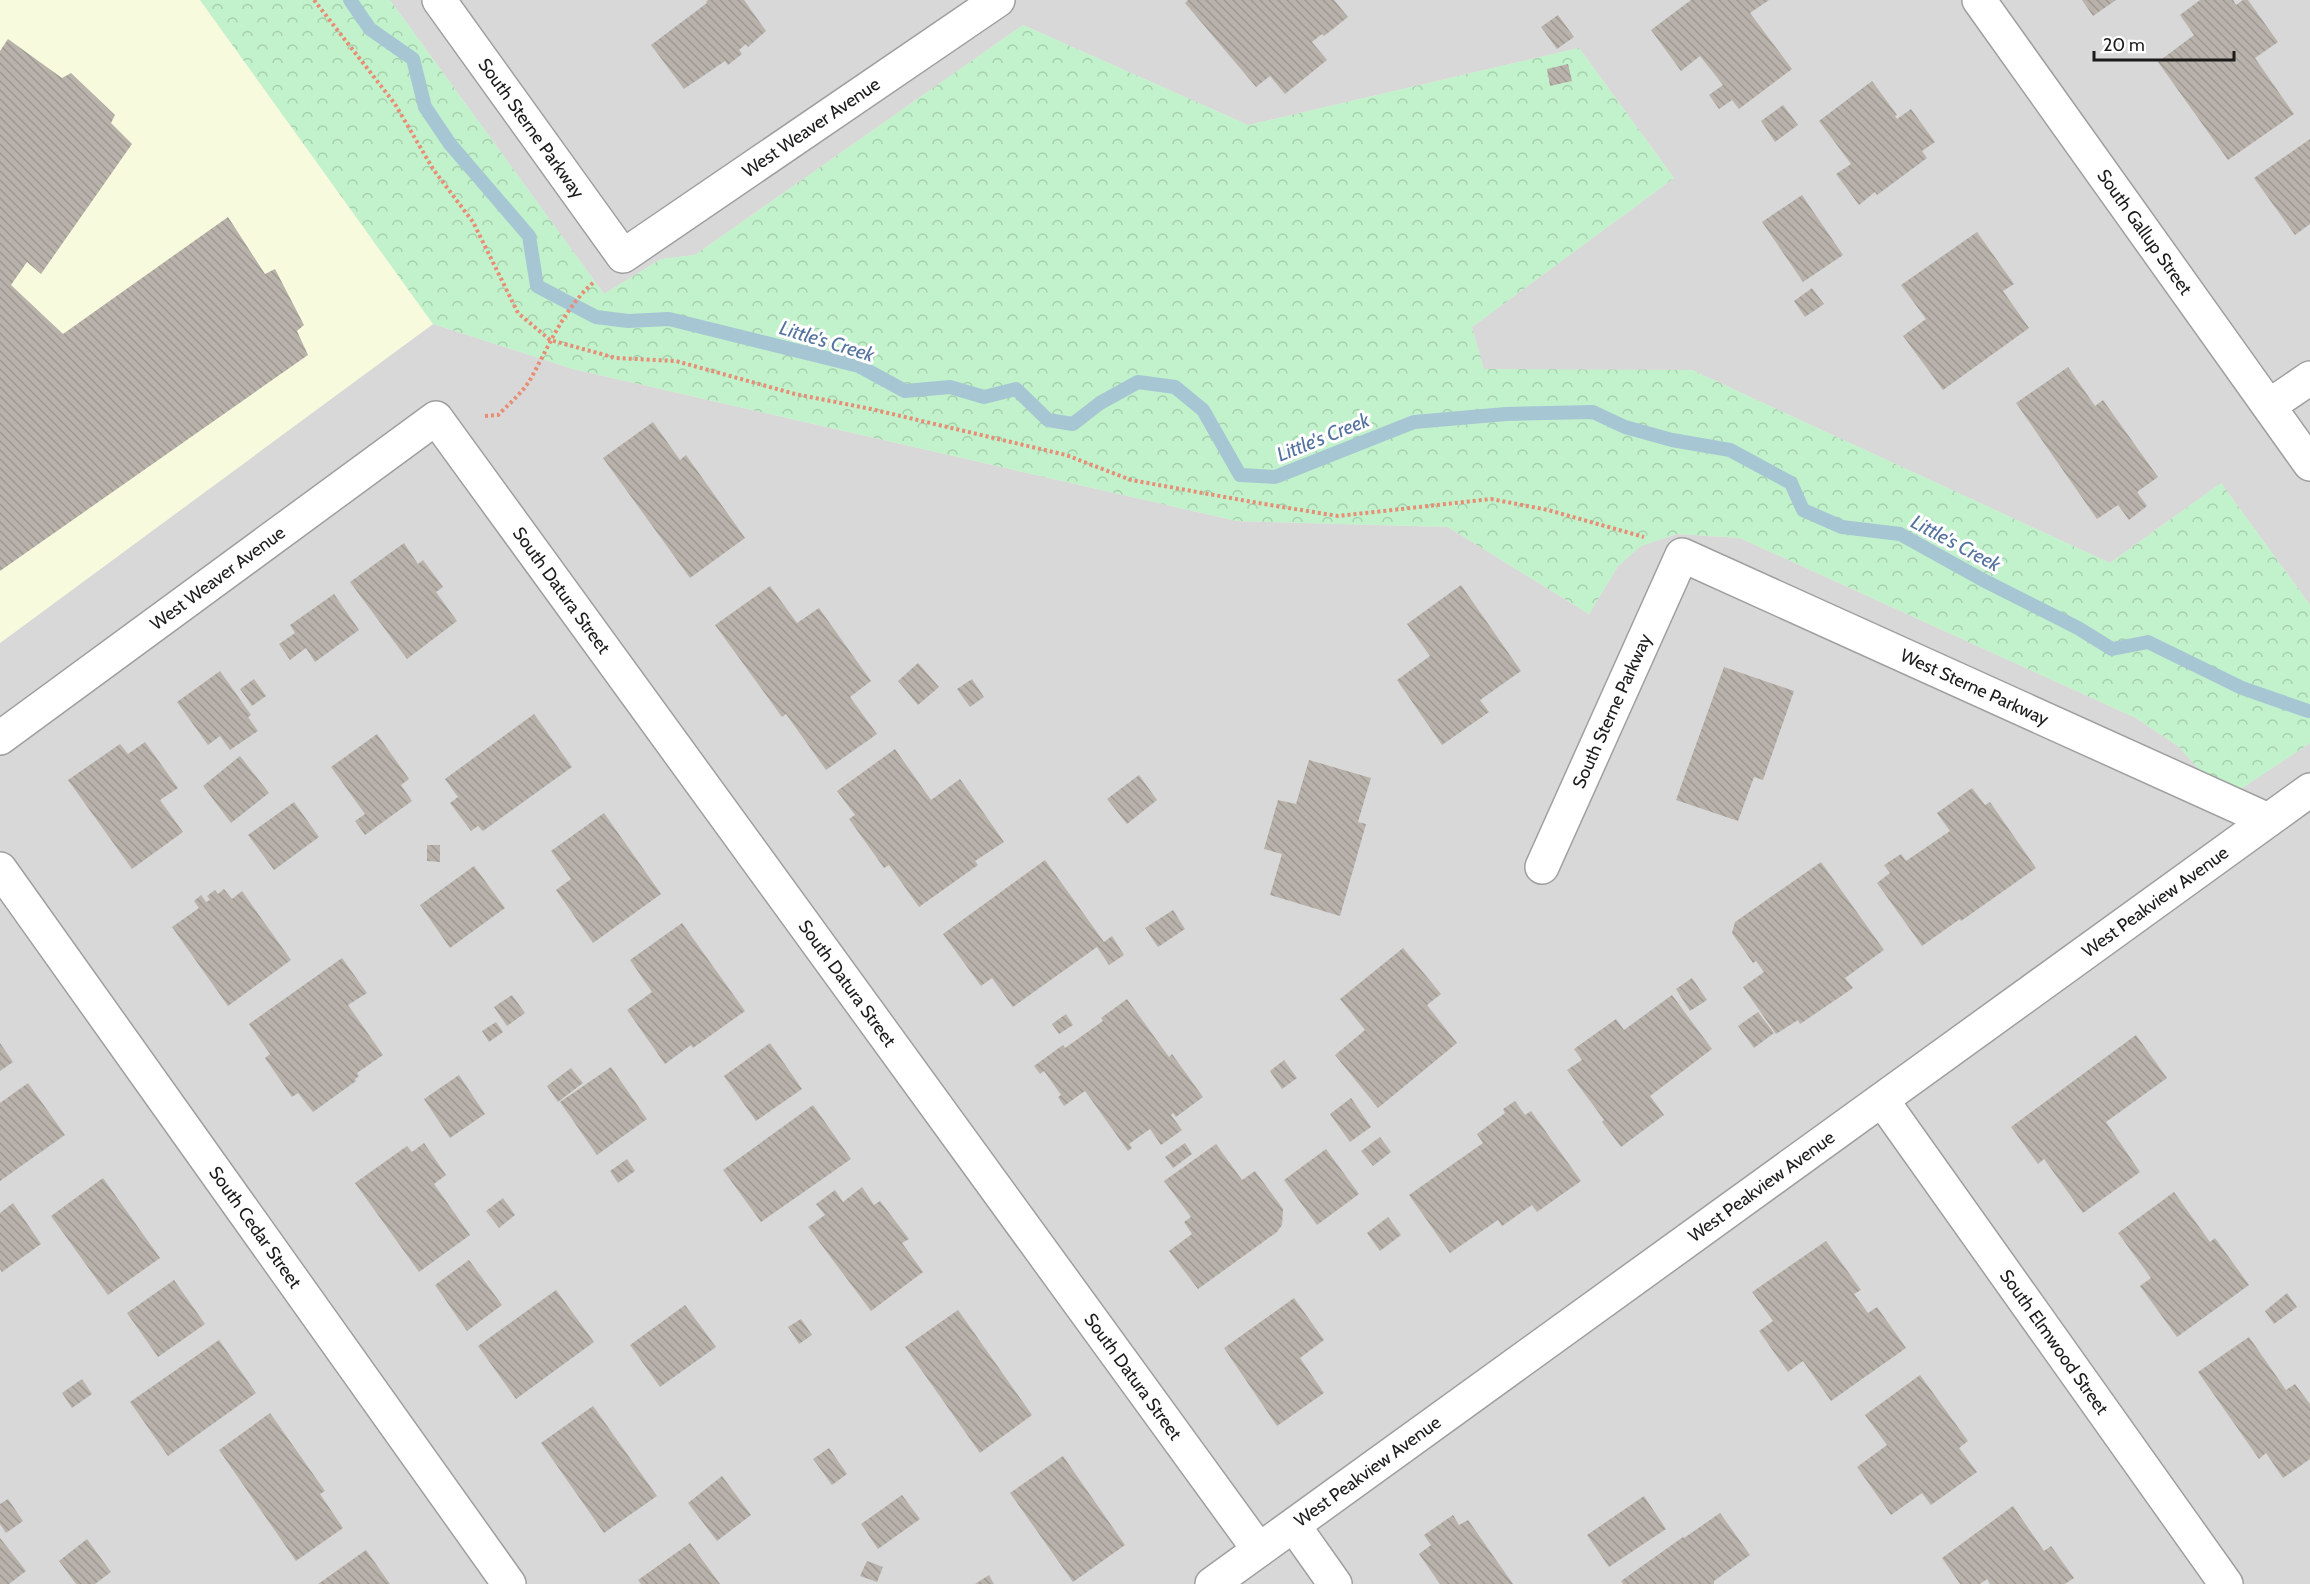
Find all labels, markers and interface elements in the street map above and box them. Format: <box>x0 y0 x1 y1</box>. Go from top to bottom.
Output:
scale bar <box>2094 24 2234 62</box>
text: 20 m <box>2103 34 2145 56</box>
street label: South Sterne Parkway <box>474 54 589 203</box>
street label: West Weaver Avenue <box>738 73 884 182</box>
street label: South Gallup Street <box>2092 165 2197 299</box>
water label: Little's Creek <box>777 315 879 367</box>
water label: Little's Creek <box>1273 407 1374 466</box>
water label: Little's Creek <box>1907 509 2006 577</box>
street label: West Weaver Avenue <box>146 522 289 635</box>
street label: South Datura Street <box>508 523 615 658</box>
street label: South Sterne Parkway <box>1568 630 1656 792</box>
street label: West Sterne Parkway <box>1897 644 2052 730</box>
street label: West Peakview Avenue <box>2078 842 2233 962</box>
street label: South Datura Street <box>794 916 901 1051</box>
street label: West Peakview Avenue <box>1684 1126 1839 1247</box>
street label: South Cedar Street <box>204 1162 306 1293</box>
street label: South Elmwood Street <box>1995 1265 2113 1419</box>
street label: South Datura Street <box>1080 1309 1186 1444</box>
street label: West Peakview Avenue <box>1290 1411 1445 1532</box>

